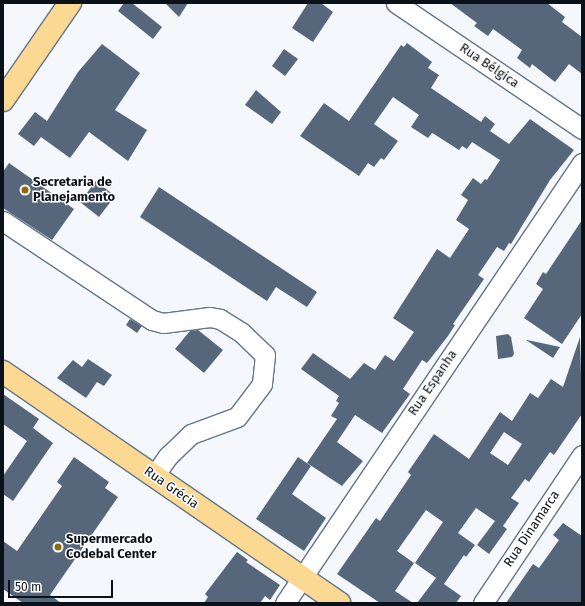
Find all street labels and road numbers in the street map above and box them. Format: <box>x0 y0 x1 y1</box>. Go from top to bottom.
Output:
street label: Rua Bélgica <box>456 40 522 92</box>
street label: Rua Espanha <box>405 347 461 419</box>
street label: Rua Grécia <box>141 464 201 512</box>
street label: Rua Dinamarca <box>501 488 563 570</box>

